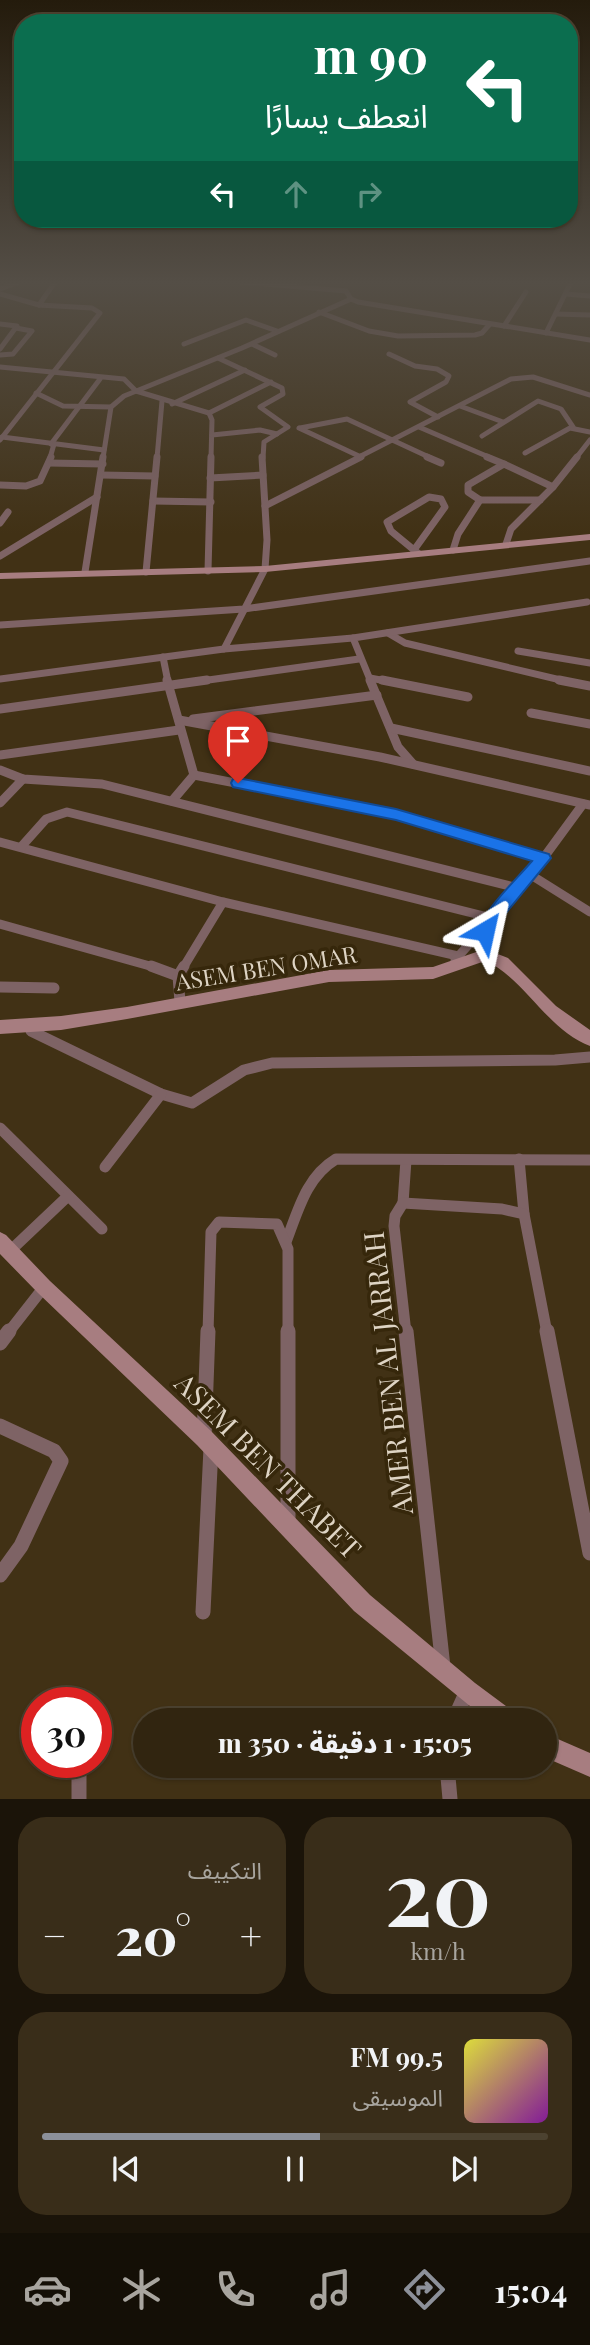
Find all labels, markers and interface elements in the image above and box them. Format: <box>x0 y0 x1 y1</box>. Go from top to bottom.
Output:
text: 90 m <box>314 21 428 86</box>
icon: left <box>452 42 543 133</box>
text: انعطف يسارًا <box>265 93 428 136</box>
icon: left <box>204 175 242 213</box>
icon: ahead <box>277 175 315 213</box>
icon: right <box>350 175 388 213</box>
pin <box>208 711 268 783</box>
icon: arrive <box>219 722 257 760</box>
position arrow <box>448 894 522 968</box>
street label: ASEM BEN OMAR <box>172 937 360 997</box>
street label: AMER BEN AL JARRAH <box>354 1230 420 1517</box>
street label: ASEM BEN THABET <box>167 1363 370 1566</box>
speed limit sign: 30 <box>21 1687 112 1778</box>
text: 15:05 · 1 دقيقة · 350 m <box>218 1725 472 1760</box>
text: 20 <box>385 1829 491 1950</box>
text: التكييف <box>188 1854 262 1885</box>
text: 20° <box>115 1900 191 1969</box>
text: − <box>42 1909 67 1960</box>
text: + <box>240 1909 262 1960</box>
text: km/h <box>410 1935 466 1966</box>
text: 99.5 FM <box>350 2039 443 2074</box>
text: الموسيقى <box>352 2081 443 2112</box>
icon: previous <box>107 2150 145 2188</box>
icon: pause <box>276 2150 314 2188</box>
icon: next <box>445 2150 483 2188</box>
icon: car <box>23 2265 72 2314</box>
icon: climate <box>117 2265 166 2314</box>
icon: phone <box>211 2265 260 2314</box>
icon: music <box>306 2265 355 2314</box>
icon: directions <box>400 2265 449 2314</box>
text: 15:04 <box>494 2268 567 2311</box>

